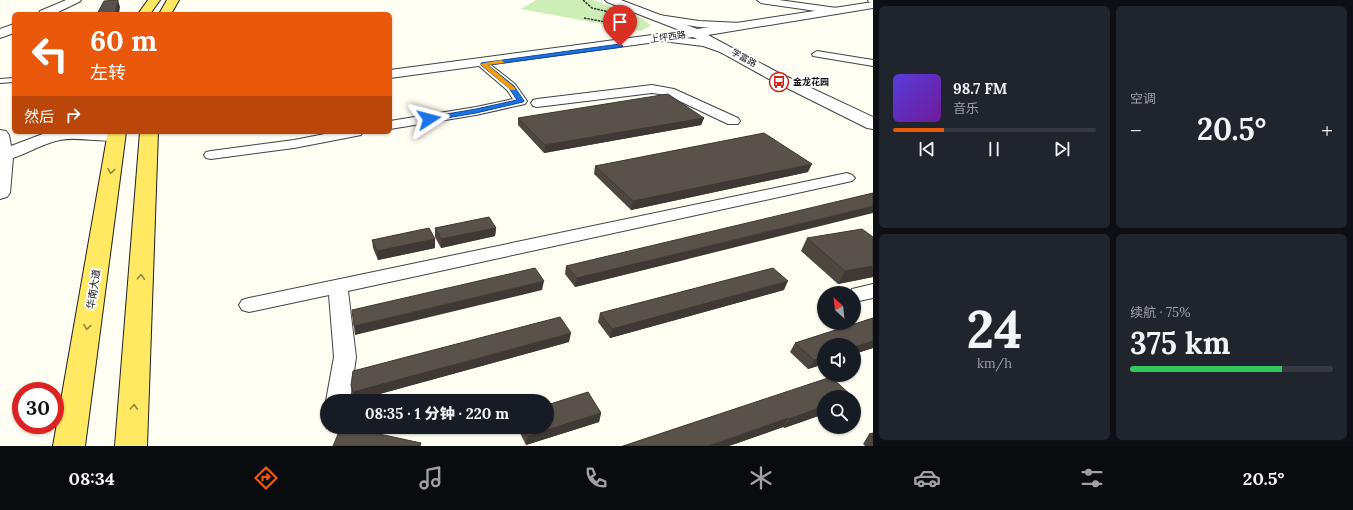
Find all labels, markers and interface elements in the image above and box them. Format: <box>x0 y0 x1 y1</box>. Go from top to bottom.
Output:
pin <box>603 5 637 46</box>
icon: arrive <box>609 11 631 33</box>
text: 60 m <box>90 23 157 59</box>
icon: left <box>24 28 76 80</box>
street label: 上坪西路 <box>649 29 687 44</box>
street label: 学富路 <box>730 46 759 69</box>
text: 左转 <box>90 61 126 84</box>
bus stop icon: 金龙花园 <box>768 71 790 93</box>
place label: 金龙花园 <box>793 76 829 87</box>
text: 98.7 FM <box>953 79 1007 98</box>
text: 空调 <box>1130 90 1156 107</box>
position arrow <box>408 98 450 140</box>
text: 音乐 <box>953 100 979 117</box>
icon: right <box>62 104 84 126</box>
text: 然后 <box>24 107 54 126</box>
text: 20.5° <box>1197 110 1266 148</box>
text: − <box>1130 116 1142 144</box>
text: + <box>1321 116 1333 144</box>
icon: previous <box>916 138 938 160</box>
icon: pause <box>983 138 1005 160</box>
icon: next <box>1051 138 1073 160</box>
one-way arrow <box>107 167 116 174</box>
street label: 华南大道 <box>84 268 103 310</box>
one-way arrow <box>137 274 145 280</box>
north arrow <box>817 286 861 330</box>
map controls <box>817 286 861 434</box>
text: 24 <box>966 296 1023 362</box>
text: 续航 · 75% <box>1130 304 1190 321</box>
one-way arrow <box>83 324 92 330</box>
text: 375 km <box>1130 324 1230 362</box>
button: sound <box>817 338 861 382</box>
text: km/h <box>977 355 1012 372</box>
speed limit sign: 30 <box>12 382 64 434</box>
button: search <box>817 390 861 434</box>
one-way arrow <box>129 404 138 410</box>
text: 08:35 · 1 分钟 · 220 m <box>365 404 509 423</box>
icon: directions <box>252 464 280 492</box>
icon: music <box>417 464 445 492</box>
icon: phone <box>582 464 610 492</box>
icon: climate <box>747 464 775 492</box>
icon: car <box>913 464 941 492</box>
icon: filters <box>1078 464 1106 492</box>
text: 08:34 <box>69 467 115 490</box>
text: 20.5° <box>1243 467 1284 490</box>

